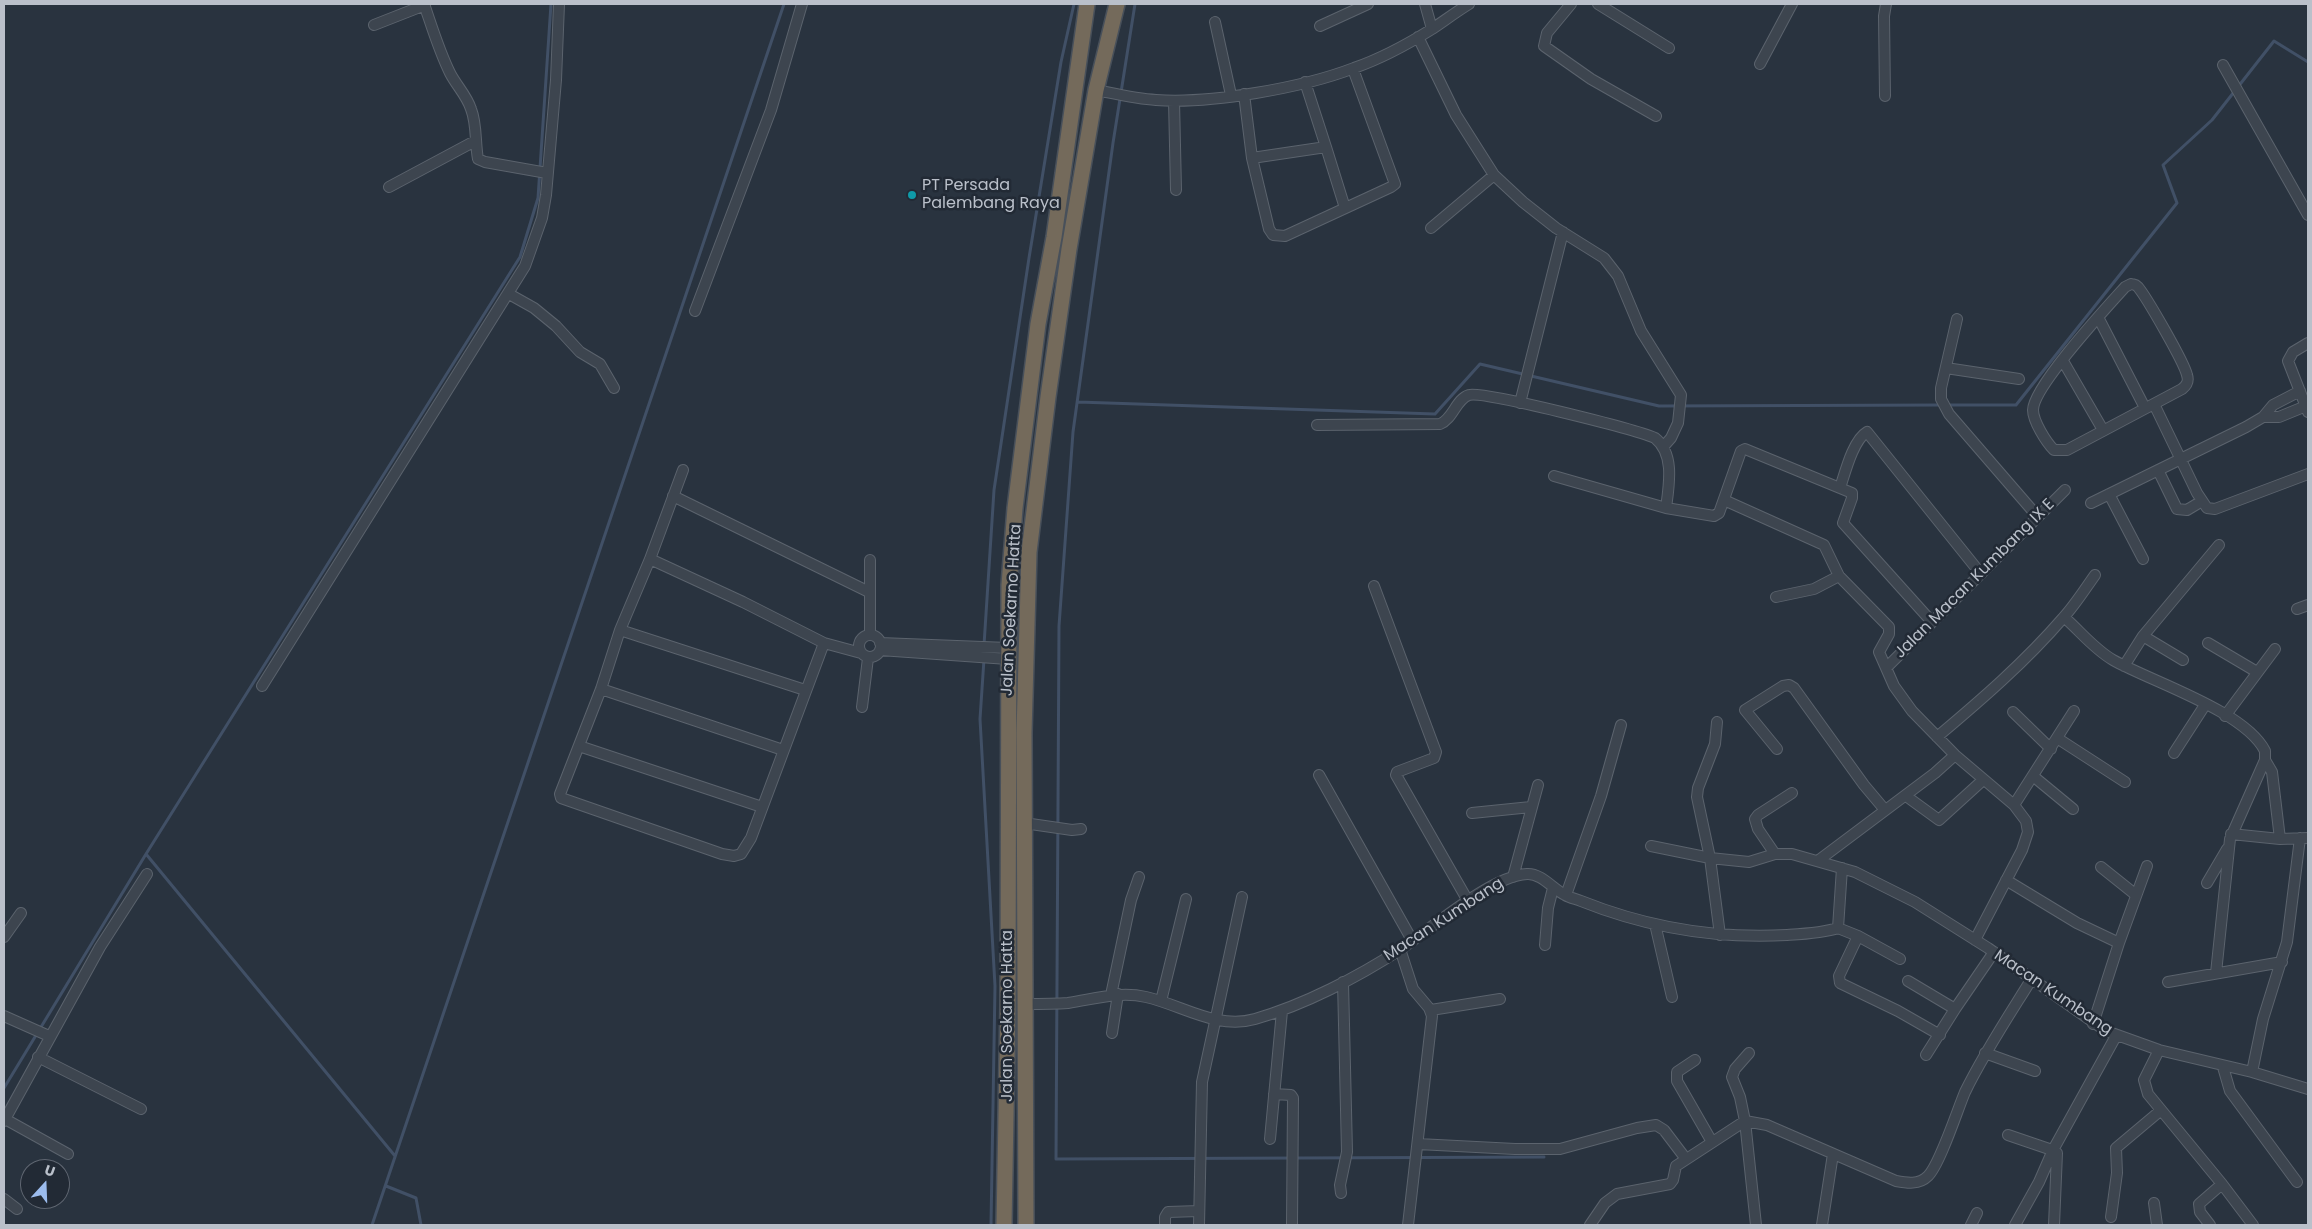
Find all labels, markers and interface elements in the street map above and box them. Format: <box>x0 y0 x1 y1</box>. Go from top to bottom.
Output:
place label: PT Persada Palembang Raya <box>922 176 1060 214</box>
marker: PT Persada Palembang Raya <box>906 189 918 201</box>
street label: Jalan Macan Kumbang IX E <box>1891 495 2059 663</box>
street label: Jalan Soekarno Hatta <box>998 523 1026 697</box>
street label: Macan Kumbang <box>1381 874 1507 966</box>
street label: Jalan Soekarno Hatta <box>998 930 1018 1102</box>
street label: Macan Kumbang <box>1990 946 2116 1040</box>
north arrow <box>20 1159 70 1209</box>
text: U <box>42 1160 58 1182</box>

